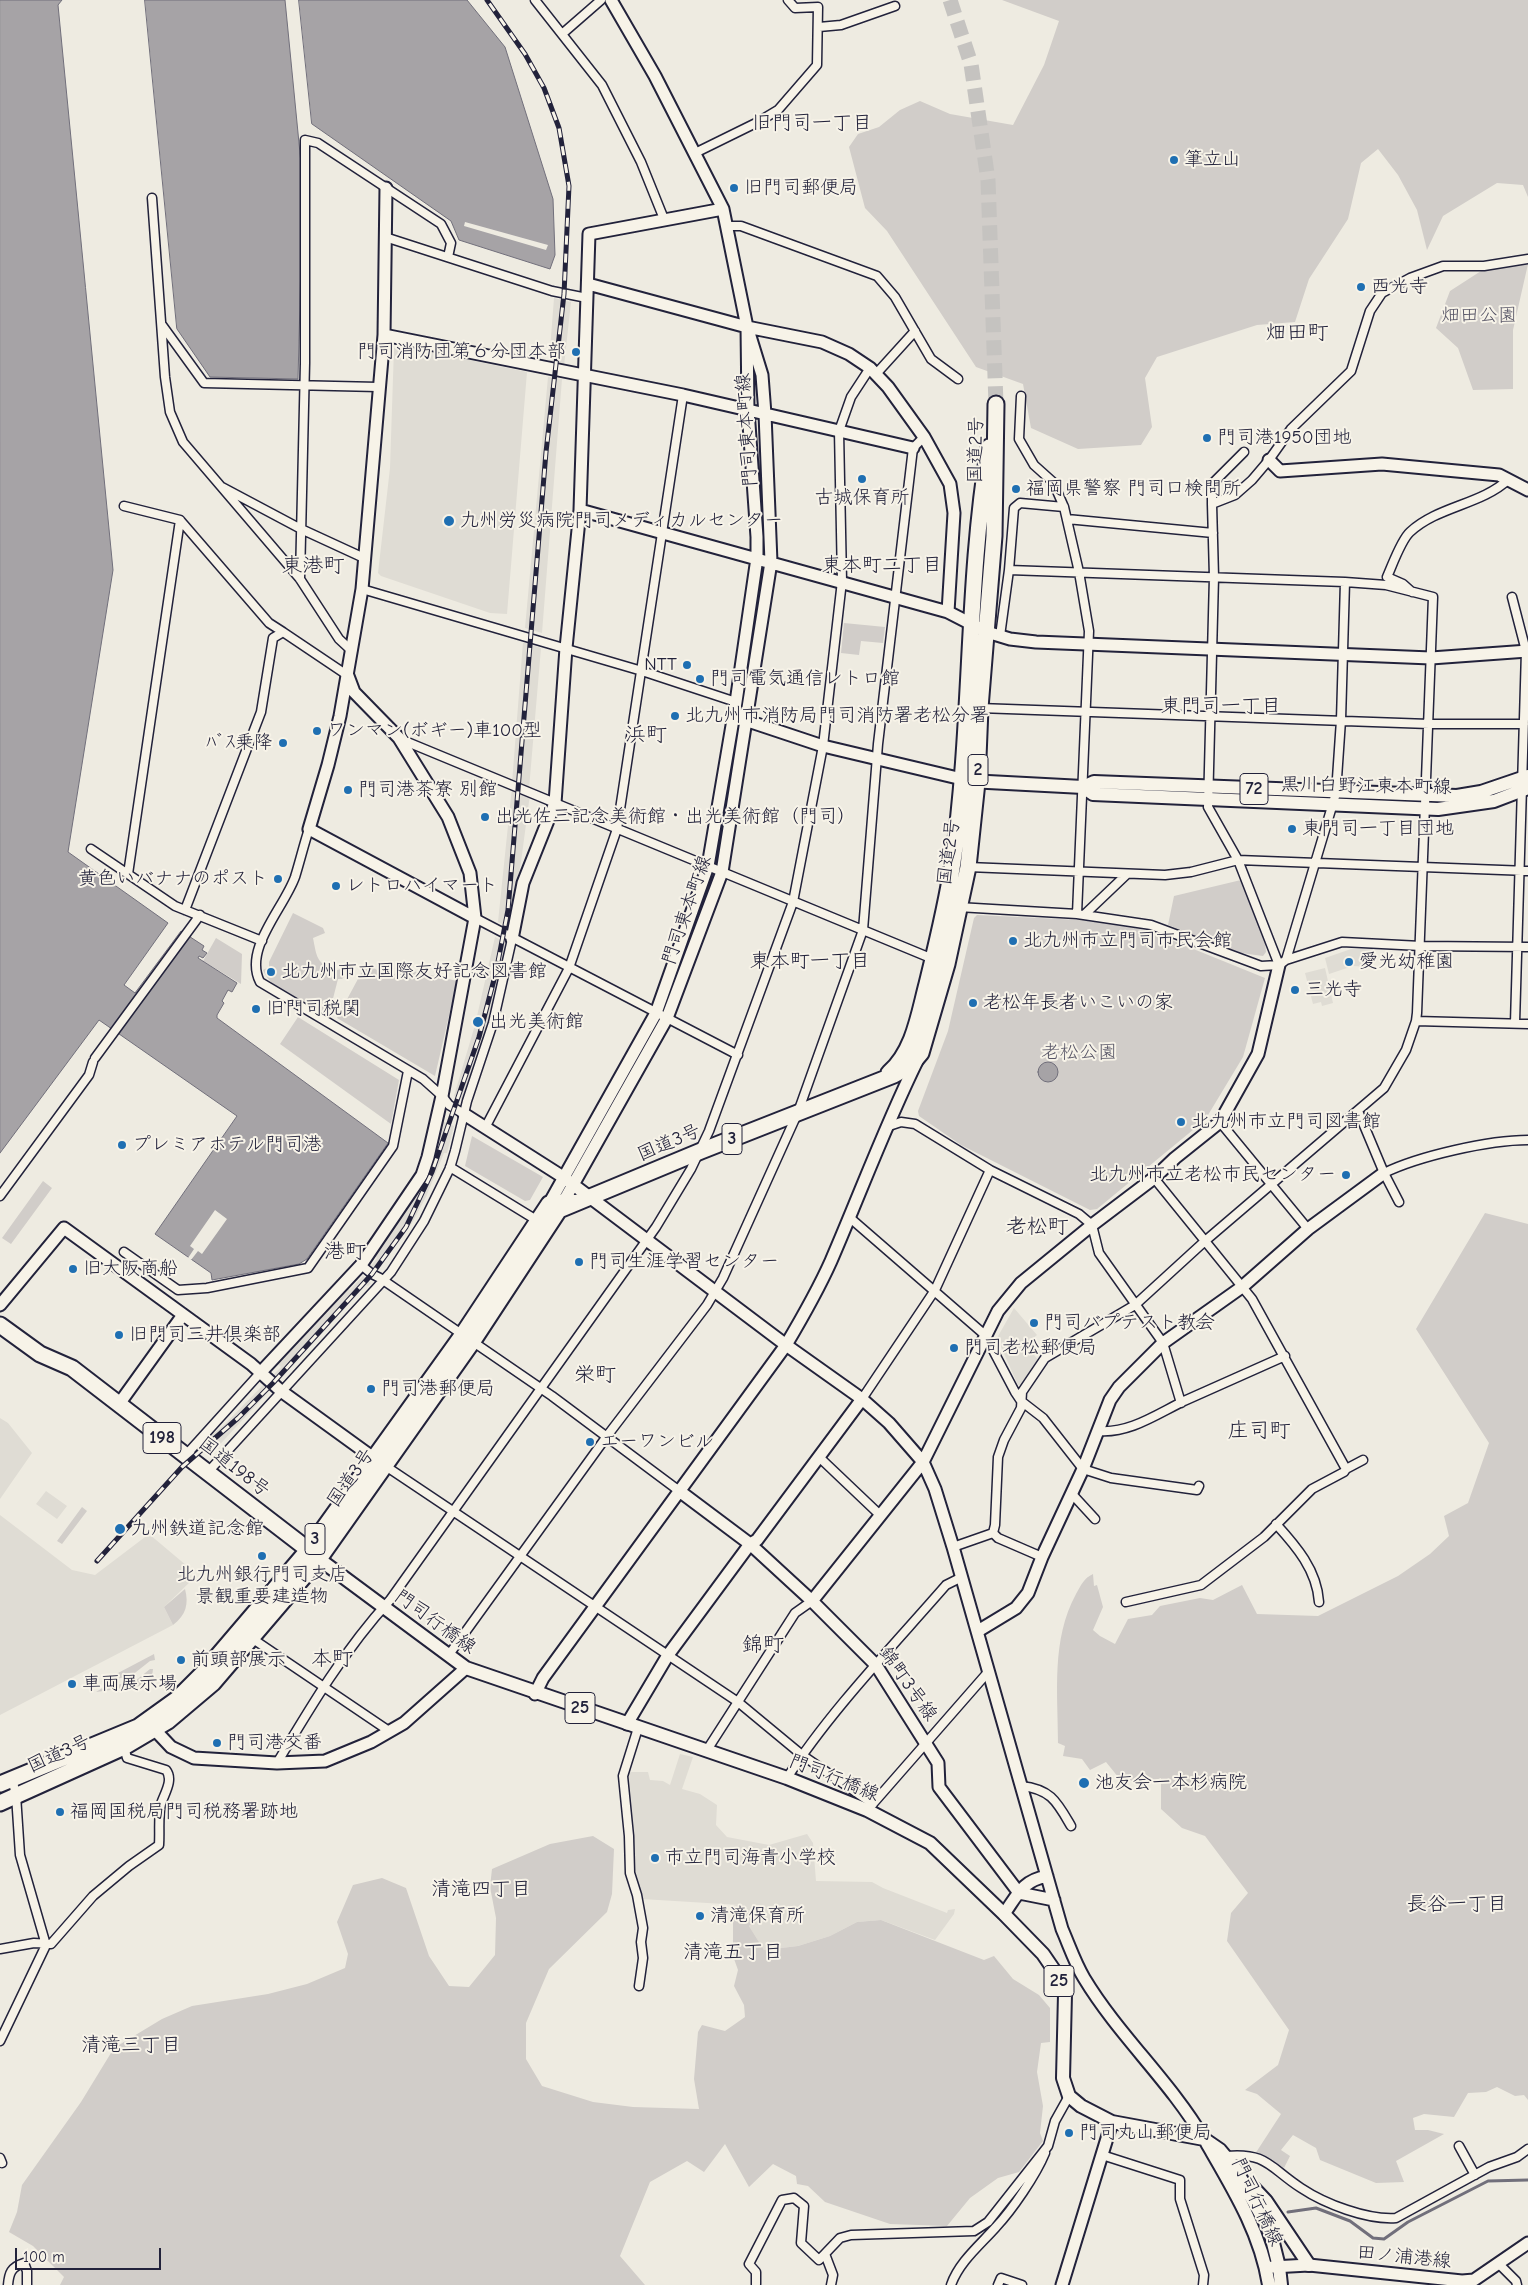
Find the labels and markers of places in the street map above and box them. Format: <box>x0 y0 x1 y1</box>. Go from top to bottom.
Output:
place label: 筆立山 <box>1184 149 1241 171</box>
marker: 筆立山 <box>1168 154 1180 166</box>
place label: 旧門司郵便局 <box>744 177 858 199</box>
marker: 旧門司郵便局 <box>728 182 740 194</box>
place label: 西光寺 <box>1371 276 1428 298</box>
marker: 西光寺 <box>1355 281 1367 293</box>
place label: 門司消防団第６分団本部 <box>357 341 566 363</box>
marker: 門司消防団第６分団本部 <box>570 346 582 358</box>
place label: 門司港1950団地 <box>1217 427 1351 449</box>
marker: 門司港1950団地 <box>1201 432 1213 444</box>
marker: 古城保育所 <box>856 473 868 485</box>
place label: 福岡県警察 門司口検問所 <box>1026 478 1241 500</box>
marker: 福岡県警察 門司口検問所 <box>1010 483 1022 495</box>
place label: 古城保育所 <box>815 487 909 509</box>
place label: 九州労災病院門司メディカルセンター <box>460 510 783 532</box>
marker: 九州労災病院門司メディカルセンター <box>442 514 456 528</box>
place label: NTT <box>644 654 677 676</box>
marker: NTT <box>681 659 693 671</box>
place label: 門司電気通信レトロ館 <box>710 668 900 690</box>
marker: 門司電気通信レトロ館 <box>694 673 706 685</box>
place label: 北九州市消防局門司消防署老松分署 <box>685 705 989 727</box>
marker: 北九州市消防局門司消防署老松分署 <box>669 710 681 722</box>
place label: ワンマン(ボギー)車100型 <box>327 720 542 742</box>
marker: ワンマン(ボギー)車100型 <box>311 725 323 737</box>
place label: ﾊﾞｽ乗降 <box>207 732 273 754</box>
marker: ﾊﾞｽ乗降 <box>277 737 289 749</box>
place label: 門司港茶寮 別館 <box>358 779 497 801</box>
marker: 門司港茶寮 別館 <box>342 784 354 796</box>
place label: 出光佐三記念美術館・出光美術館（門司） <box>495 806 856 828</box>
marker: 出光佐三記念美術館・出光美術館（門司） <box>479 811 491 823</box>
place label: 東門司一丁目団地 <box>1302 818 1454 840</box>
marker: 東門司一丁目団地 <box>1286 823 1298 835</box>
place label: 黄色いバナナのポスト <box>78 868 268 890</box>
marker: 黄色いバナナのポスト <box>272 873 284 885</box>
place label: レトロハイマート <box>346 875 498 897</box>
marker: レトロハイマート <box>330 880 342 892</box>
place label: 北九州市立門司市民会館 <box>1023 930 1232 952</box>
marker: 北九州市立門司市民会館 <box>1007 935 1019 947</box>
place label: 愛光幼稚園 <box>1359 951 1454 973</box>
marker: 愛光幼稚園 <box>1343 956 1355 968</box>
place label: 北九州市立国際友好記念図書館 <box>281 961 547 983</box>
marker: 北九州市立国際友好記念図書館 <box>265 966 277 978</box>
place label: 三光寺 <box>1305 979 1362 1001</box>
marker: 三光寺 <box>1289 984 1301 996</box>
place label: 老松年長者いこいの家 <box>983 992 1173 1014</box>
marker: 老松年長者いこいの家 <box>967 997 979 1009</box>
place label: 旧門司税関 <box>266 998 361 1020</box>
marker: 旧門司税関 <box>250 1003 262 1015</box>
place label: 出光美術館 <box>489 1011 584 1033</box>
marker: 出光美術館 <box>471 1015 485 1029</box>
place label: 北九州市立門司図書館 <box>1191 1111 1381 1133</box>
marker: 北九州市立門司図書館 <box>1175 1116 1187 1128</box>
place label: プレミアホテル門司港 <box>132 1134 322 1156</box>
marker: プレミアホテル門司港 <box>116 1139 128 1151</box>
place label: 北九州市立老松市民センター <box>1089 1164 1336 1186</box>
marker: 北九州市立老松市民センター <box>1340 1169 1352 1181</box>
place label: 門司生涯学習センター <box>589 1251 779 1273</box>
marker: 門司生涯学習センター <box>573 1256 585 1268</box>
place label: 旧大阪商船 <box>83 1258 178 1280</box>
marker: 旧大阪商船 <box>67 1263 79 1275</box>
place label: 門司バプテスト教会 <box>1044 1312 1215 1334</box>
marker: 門司バプテスト教会 <box>1028 1317 1040 1329</box>
place label: 旧門司三井倶楽部 <box>129 1324 281 1346</box>
marker: 旧門司三井倶楽部 <box>113 1329 125 1341</box>
place label: 門司老松郵便局 <box>964 1337 1097 1359</box>
marker: 門司老松郵便局 <box>948 1342 960 1354</box>
place label: 門司港郵便局 <box>381 1378 495 1400</box>
marker: 門司港郵便局 <box>365 1383 377 1395</box>
place label: エーワンビル <box>600 1431 714 1453</box>
marker: エーワンビル <box>584 1436 596 1448</box>
place label: 九州鉄道記念館 <box>131 1518 264 1540</box>
marker: 九州鉄道記念館 <box>113 1522 127 1536</box>
marker: 北九州銀行門司支店 景観重要建造物 <box>256 1550 268 1562</box>
place label: 北九州銀行門司支店 景観重要建造物 <box>177 1564 347 1608</box>
place label: 前頭部展示 <box>191 1649 286 1671</box>
marker: 前頭部展示 <box>175 1654 187 1666</box>
place label: 車両展示場 <box>82 1673 177 1695</box>
marker: 車両展示場 <box>66 1678 78 1690</box>
place label: 門司港交番 <box>227 1732 322 1754</box>
marker: 門司港交番 <box>211 1737 223 1749</box>
place label: 池友会一本杉病院 <box>1095 1772 1247 1794</box>
marker: 池友会一本杉病院 <box>1077 1776 1091 1790</box>
place label: 福岡国税局門司税務署跡地 <box>70 1801 298 1823</box>
marker: 福岡国税局門司税務署跡地 <box>54 1806 66 1818</box>
place label: 市立門司海青小学校 <box>665 1847 836 1869</box>
marker: 市立門司海青小学校 <box>649 1852 661 1864</box>
place label: 清滝保育所 <box>710 1905 805 1927</box>
marker: 清滝保育所 <box>694 1910 706 1922</box>
place label: 門司丸山郵便局 <box>1079 2122 1212 2144</box>
marker: 門司丸山郵便局 <box>1063 2127 1075 2139</box>

